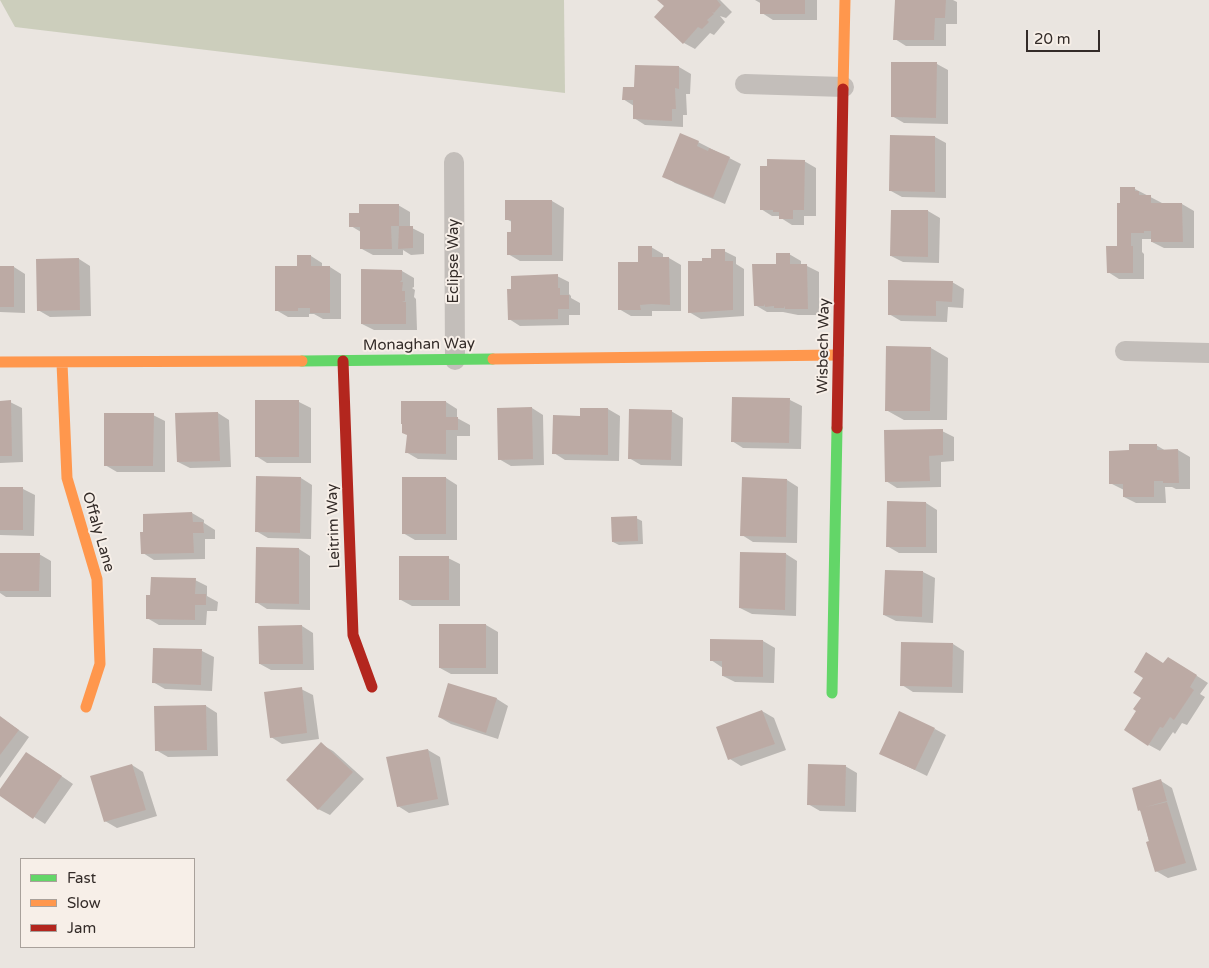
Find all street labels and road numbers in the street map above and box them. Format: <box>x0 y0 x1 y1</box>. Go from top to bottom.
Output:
street label: Eclipse Way <box>445 219 463 303</box>
street label: Wisbech Way <box>814 298 834 394</box>
street label: Monaghan Way <box>363 335 475 355</box>
street label: Leitrim Way <box>324 483 344 569</box>
street label: Offaly Lane <box>78 490 118 574</box>

